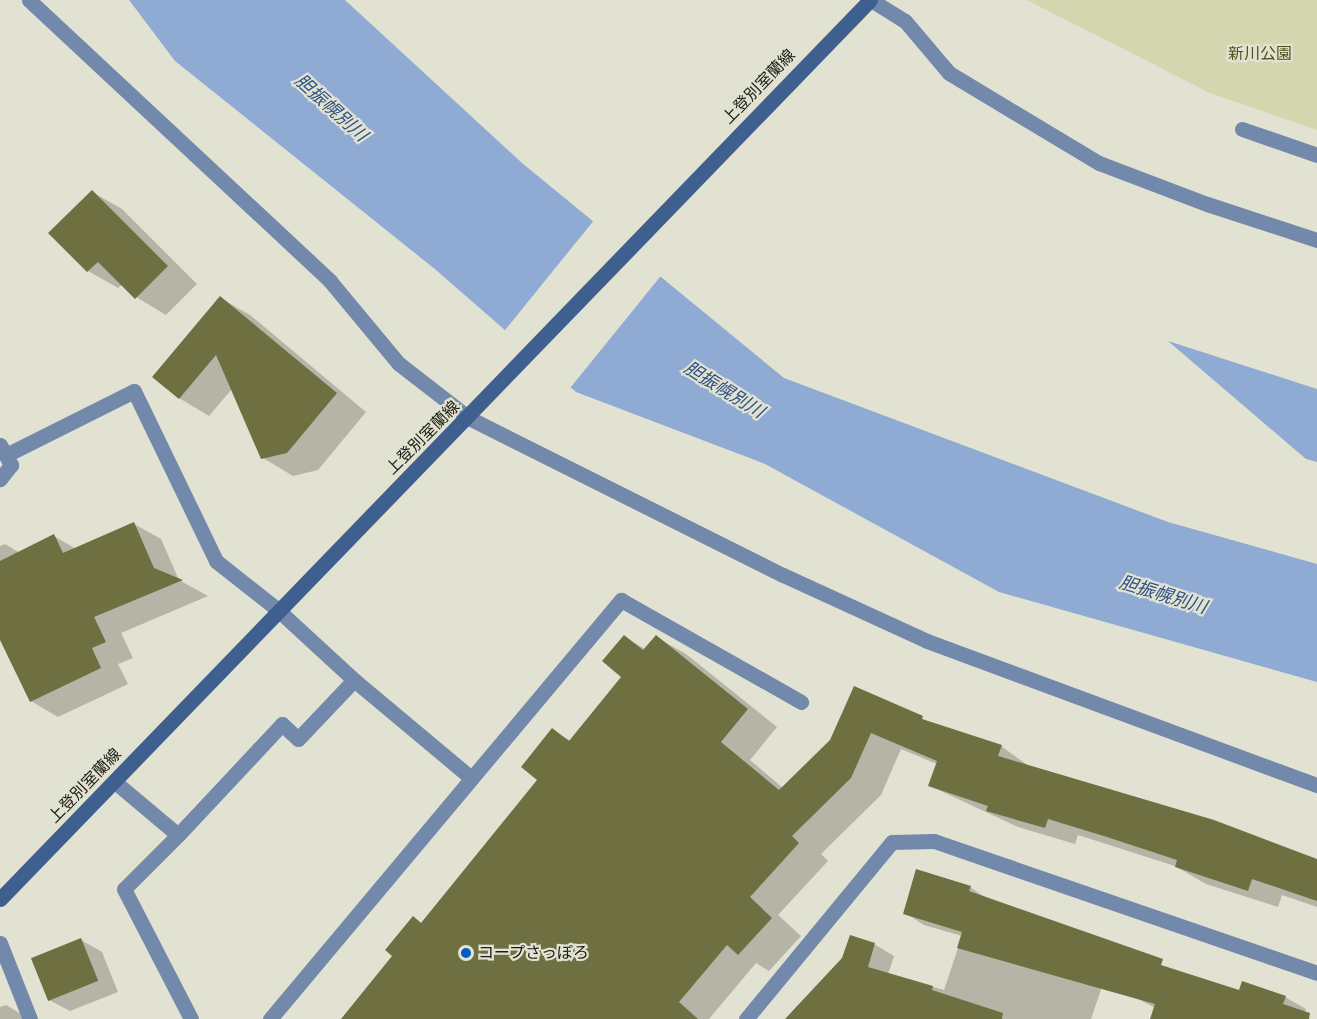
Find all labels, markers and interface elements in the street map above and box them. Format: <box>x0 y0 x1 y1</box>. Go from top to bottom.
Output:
park label: 新川公園 <box>1228 44 1292 64</box>
street label: 上登別室蘭線 <box>719 46 799 128</box>
water label: 胆振幌別川 <box>290 70 372 146</box>
water label: 胆振幌別川 <box>680 357 768 423</box>
street label: 上登別室蘭線 <box>382 397 464 479</box>
water label: 胆振幌別川 <box>1117 572 1209 618</box>
street label: 上登別室蘭線 <box>45 745 125 827</box>
place label: コープさっぽろ <box>478 943 590 963</box>
marker: コープさっぽろ <box>459 946 473 960</box>

